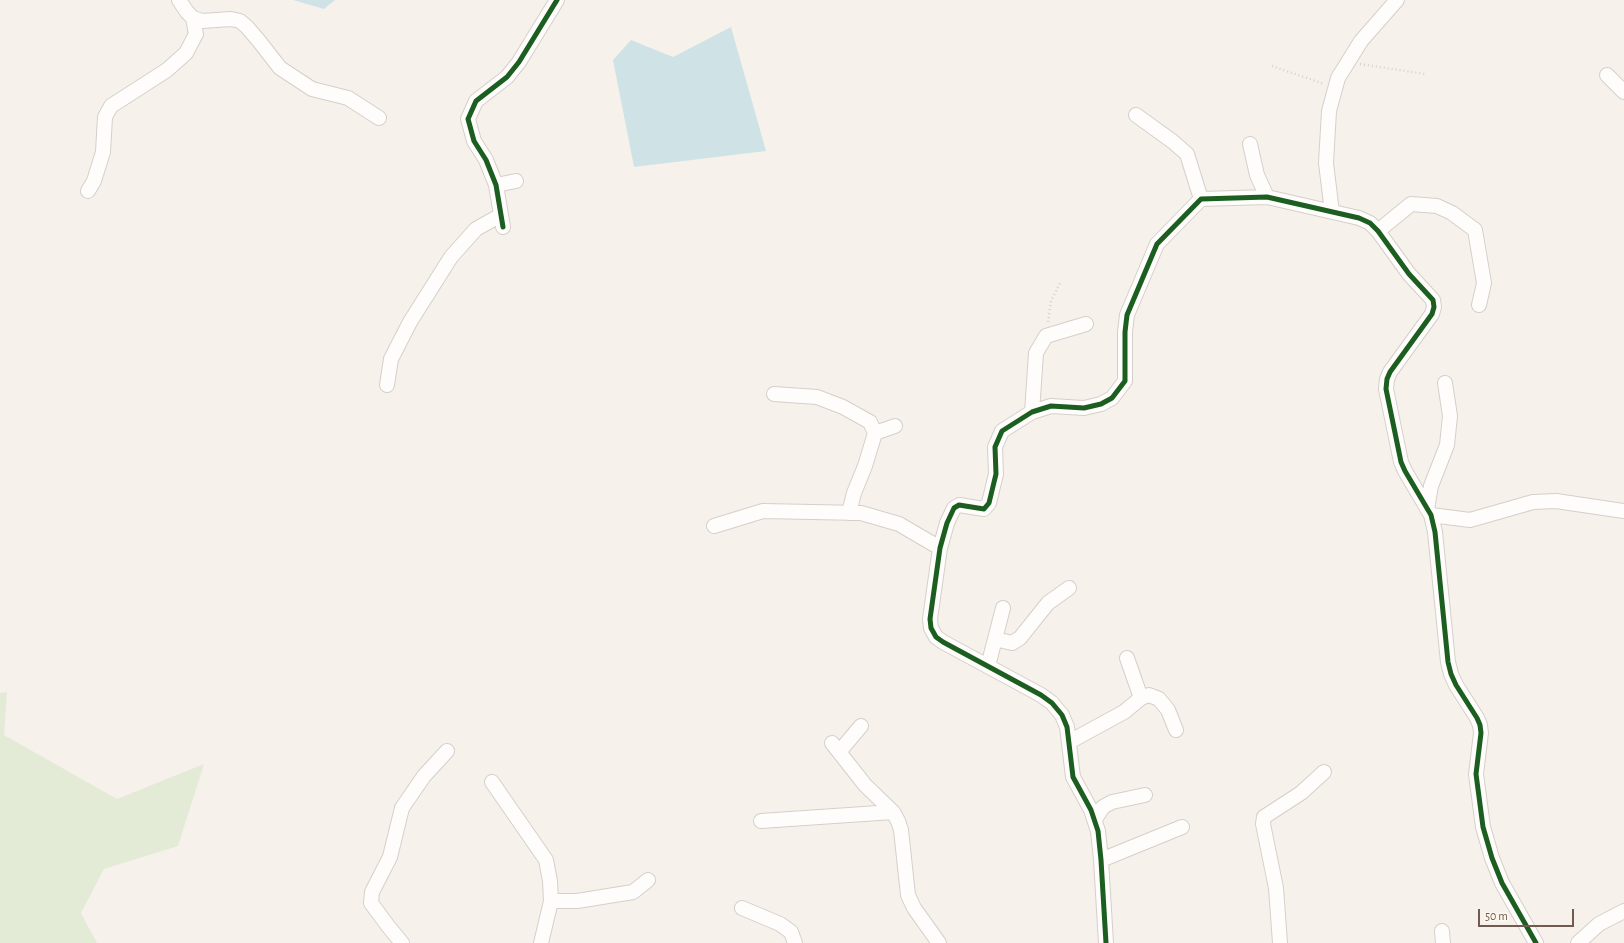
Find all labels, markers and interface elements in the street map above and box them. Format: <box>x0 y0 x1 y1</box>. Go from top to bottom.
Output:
scale bar <box>1480 901 1576 927</box>
text: 50 m <box>1485 910 1508 922</box>

